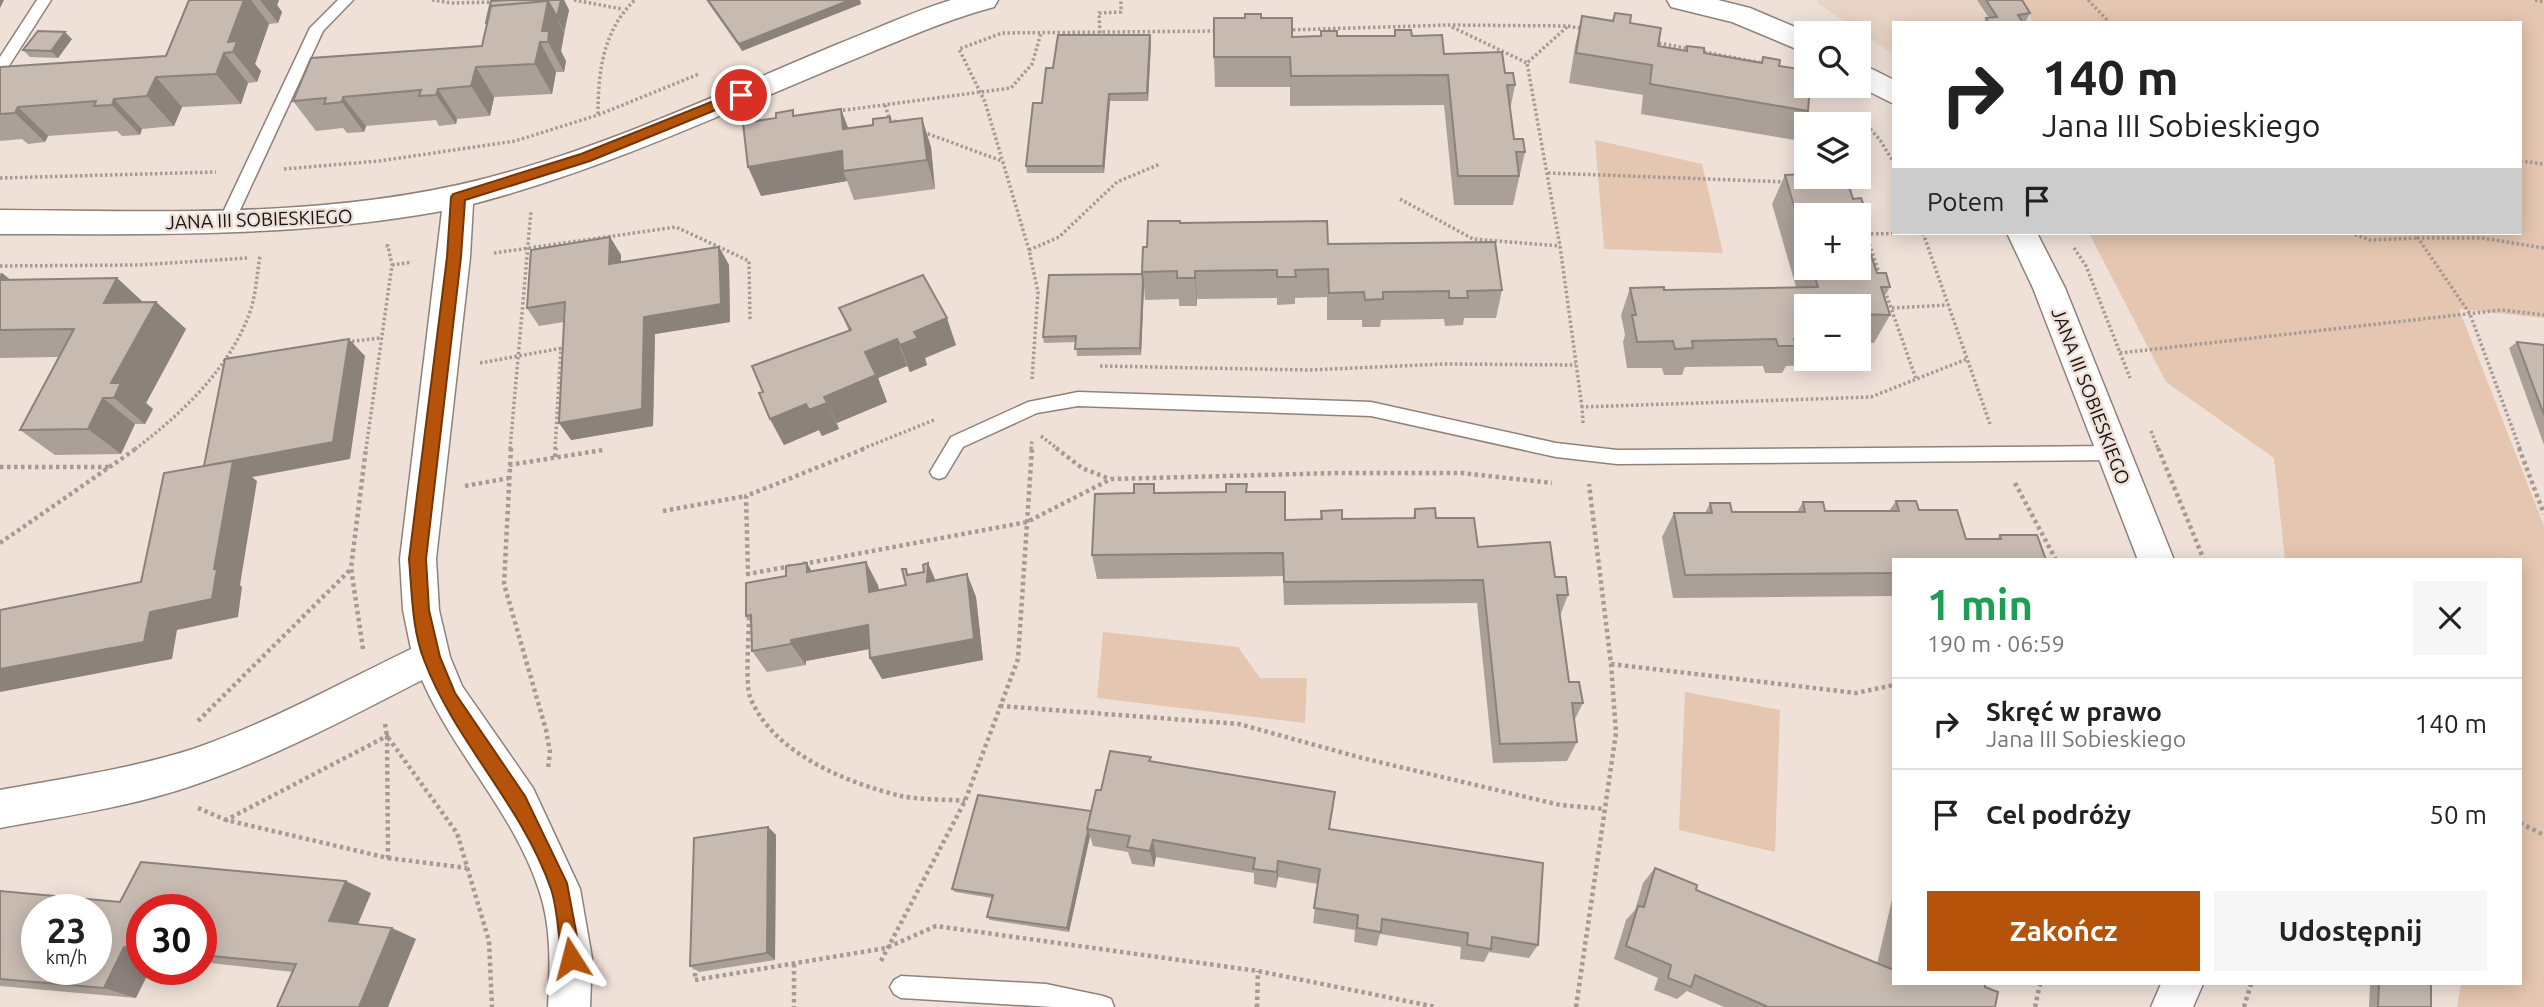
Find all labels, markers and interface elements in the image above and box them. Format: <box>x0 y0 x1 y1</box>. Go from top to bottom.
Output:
map controls <box>1794 21 1871 371</box>
button: search <box>1794 21 1871 98</box>
icon: right <box>1927 49 2018 140</box>
text: 140 m <box>2042 49 2179 104</box>
pin <box>711 65 771 125</box>
icon: arrive <box>722 76 760 114</box>
text: Jana III Sobieskiego <box>2042 107 2320 143</box>
button: layers <box>1794 112 1871 189</box>
icon: arrive <box>2018 182 2056 220</box>
text: Potem <box>1927 187 2004 216</box>
button: + <box>1794 203 1871 280</box>
street label: JANA III SOBIESKIEGO <box>165 205 353 233</box>
button: − <box>1794 294 1871 371</box>
street label: JANA III SOBIESKIEGO <box>2047 305 2135 487</box>
text: 1 min <box>1927 581 2033 628</box>
button: close <box>2413 581 2487 655</box>
text: 190 m · 06:59 <box>1927 631 2065 656</box>
text: Skręć w prawo <box>1986 697 2162 726</box>
icon: right <box>1927 705 1965 743</box>
text: 140 m <box>2415 709 2487 738</box>
text: Jana III Sobieskiego <box>1986 726 2186 751</box>
icon: arrive <box>1927 796 1965 834</box>
text: Cel podróży <box>1986 800 2131 829</box>
text: 50 m <box>2429 800 2487 829</box>
button: Zakończ <box>1927 891 2200 971</box>
button: Udostępnij <box>2214 891 2487 971</box>
speed limit sign: 30 <box>126 894 217 985</box>
text: 23 <box>47 910 86 950</box>
position arrow <box>534 921 608 995</box>
text: km/h <box>46 947 87 967</box>

